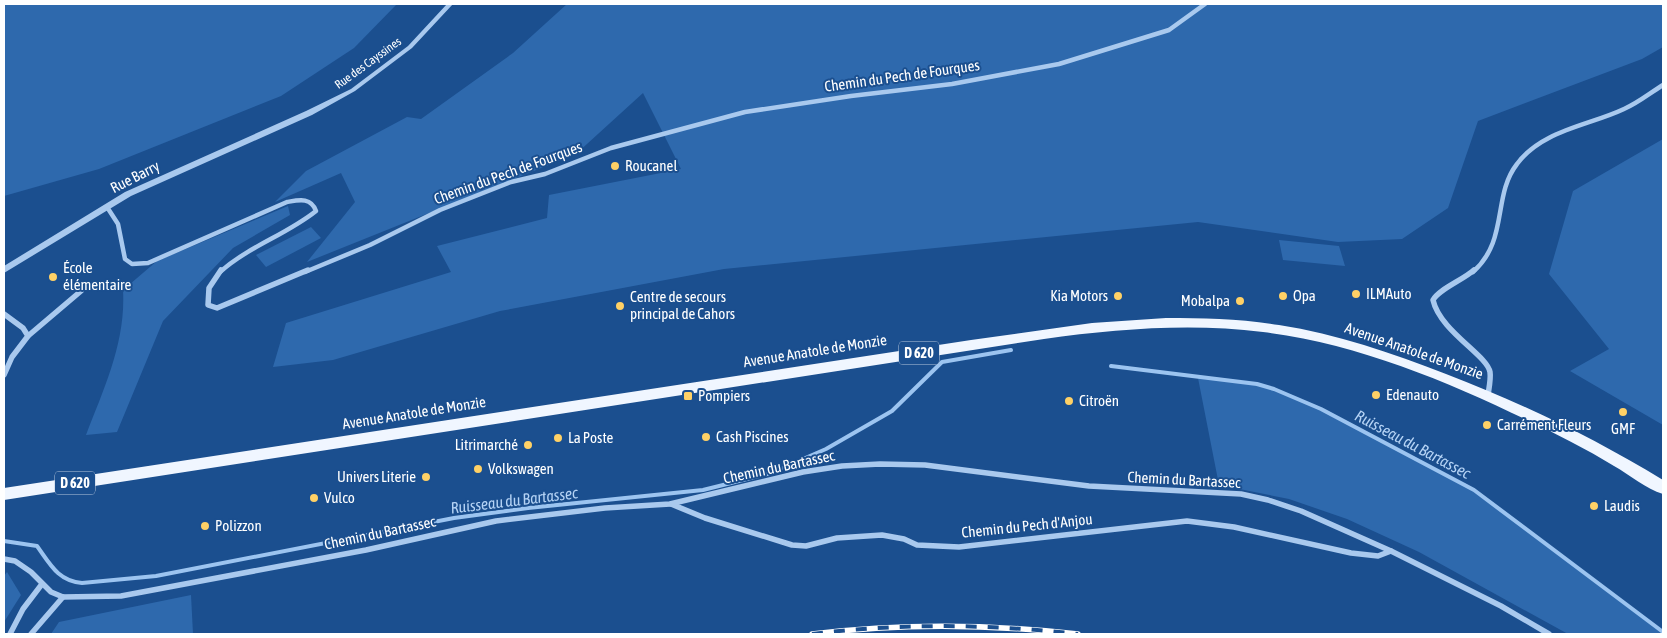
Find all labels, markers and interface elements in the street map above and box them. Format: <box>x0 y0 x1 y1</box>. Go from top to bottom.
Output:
street label: Rue des Cayssines <box>332 34 404 92</box>
street label: Chemin du Pech de Fourques <box>823 56 981 95</box>
street label: Chemin du Pech de Fourques <box>431 138 584 207</box>
street label: Rue Barry <box>107 157 162 196</box>
place label: Roucanel <box>625 157 677 174</box>
marker: Roucanel <box>609 160 621 172</box>
place label: École élémentaire <box>63 259 132 293</box>
marker: École élémentaire <box>47 271 59 283</box>
place label: ILMAuto <box>1366 285 1412 302</box>
place label: Kia Motors <box>1050 287 1108 304</box>
place label: Opa <box>1293 287 1316 304</box>
place label: Centre de secours principal de Cahors <box>630 288 735 322</box>
marker: ILMAuto <box>1350 288 1362 300</box>
marker: Kia Motors <box>1112 290 1124 302</box>
marker: Opa <box>1277 290 1289 302</box>
place label: Mobalpa <box>1181 292 1230 309</box>
marker: Mobalpa <box>1234 295 1246 307</box>
marker: Centre de secours principal de Cahors <box>614 300 626 312</box>
street label: Avenue Anatole de Monzie <box>1343 319 1486 382</box>
street label: Avenue Anatole de Monzie <box>742 331 888 370</box>
road number: D 620 <box>899 342 939 364</box>
place label: Edenauto <box>1386 386 1439 403</box>
place label: Pompiers <box>698 387 750 404</box>
marker: Edenauto <box>1370 389 1382 401</box>
marker: Pompiers <box>682 390 694 402</box>
place label: Citroën <box>1079 392 1119 409</box>
street label: Avenue Anatole de Monzie <box>341 393 487 432</box>
marker: Citroën <box>1063 395 1075 407</box>
water label: Ruisseau du Bartassec <box>1352 406 1475 483</box>
marker: GMF <box>1617 406 1629 418</box>
place label: Carrément Fleurs <box>1497 416 1591 433</box>
marker: Carrément Fleurs <box>1481 419 1493 431</box>
place label: GMF <box>1611 420 1635 437</box>
place label: Cash Piscines <box>716 428 789 445</box>
place label: La Poste <box>568 429 614 446</box>
marker: Cash Piscines <box>700 431 712 443</box>
marker: La Poste <box>552 432 564 444</box>
place label: Litrimarché <box>455 436 518 453</box>
marker: Litrimarché <box>522 439 534 451</box>
street label: Chemin du Bartassec <box>722 446 837 487</box>
place label: Volkswagen <box>488 460 554 477</box>
marker: Volkswagen <box>472 463 484 475</box>
place label: Univers Literie <box>337 468 416 485</box>
street label: Chemin du Bartassec <box>1127 468 1242 491</box>
marker: Univers Literie <box>420 471 432 483</box>
road number: D 620 <box>55 472 95 494</box>
water label: Ruisseau du Bartassec <box>449 483 580 517</box>
place label: Vulco <box>324 489 355 506</box>
marker: Vulco <box>308 492 320 504</box>
place label: Laudis <box>1604 497 1640 514</box>
marker: Laudis <box>1588 500 1600 512</box>
street label: Chemin du Pech d'Anjou <box>961 510 1093 541</box>
street label: Chemin du Bartassec <box>323 512 438 553</box>
place label: Polizzon <box>215 517 262 534</box>
marker: Polizzon <box>199 520 211 532</box>

